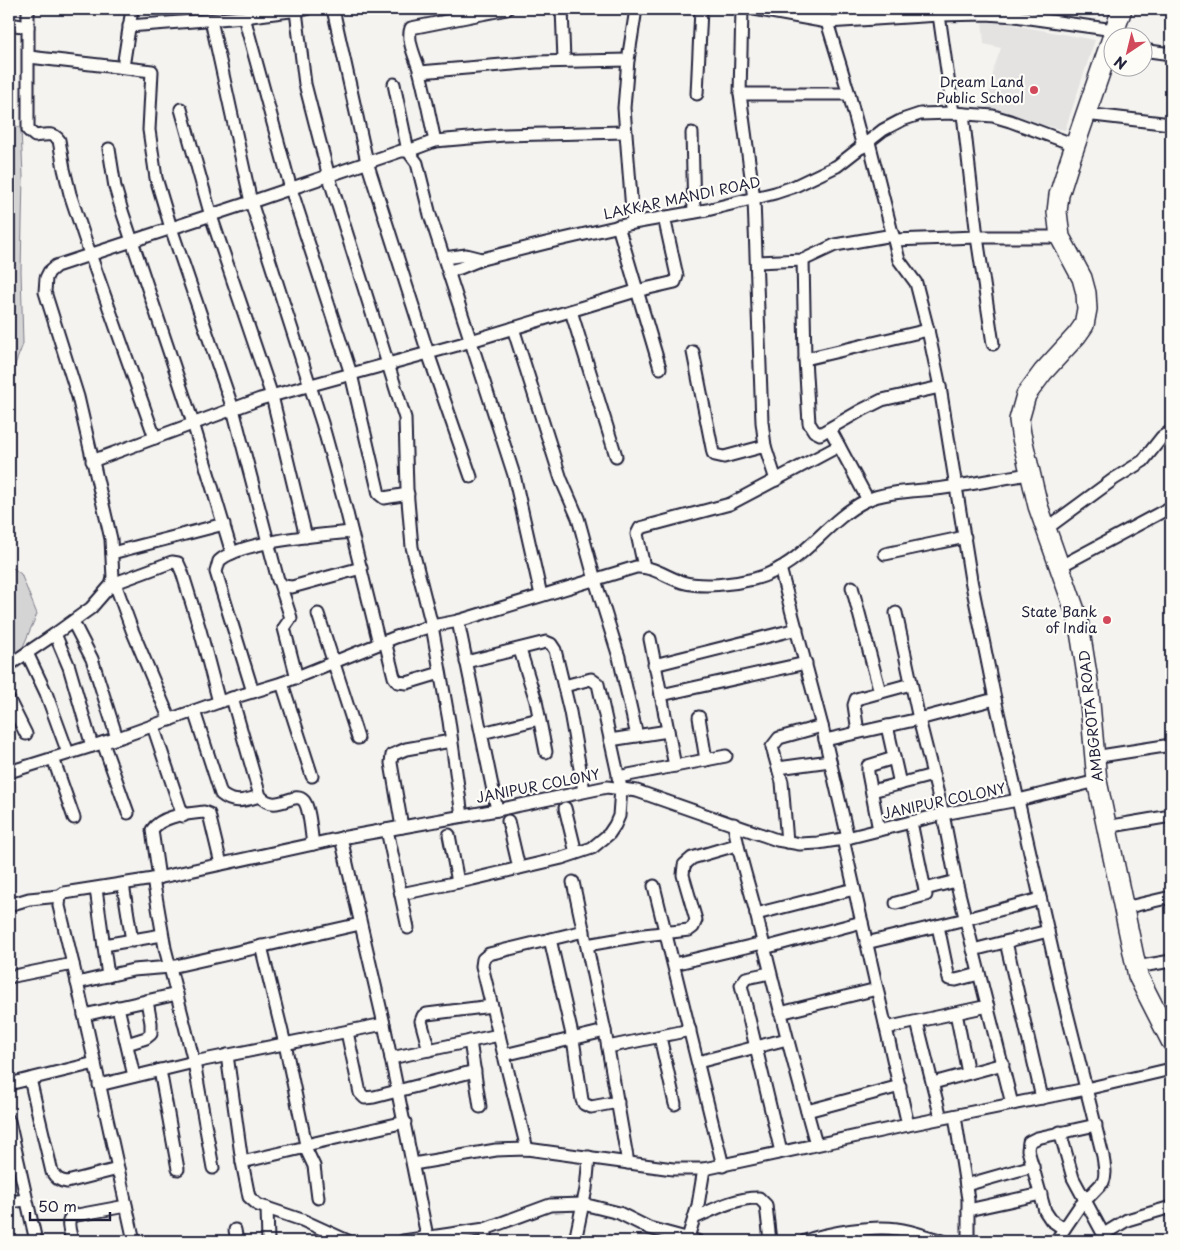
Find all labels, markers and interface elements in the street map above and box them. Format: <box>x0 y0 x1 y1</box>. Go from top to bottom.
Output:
north arrow <box>1102 28 1152 78</box>
text: N <box>1110 51 1131 75</box>
place label: Dream Land Public School <box>936 71 1024 108</box>
marker: Dream Land Public School <box>1028 84 1040 96</box>
street label: LAKKAR MANDI ROAD <box>601 171 762 224</box>
place label: State Bank of India <box>1021 601 1097 638</box>
marker: State Bank of India <box>1101 614 1113 626</box>
street label: AMBGROTA ROAD <box>1073 649 1108 783</box>
street label: JANIPUR COLONY <box>474 763 602 808</box>
street label: JANIPUR COLONY <box>880 777 1008 824</box>
scale bar <box>30 1190 110 1222</box>
text: 50 m <box>38 1194 77 1217</box>

